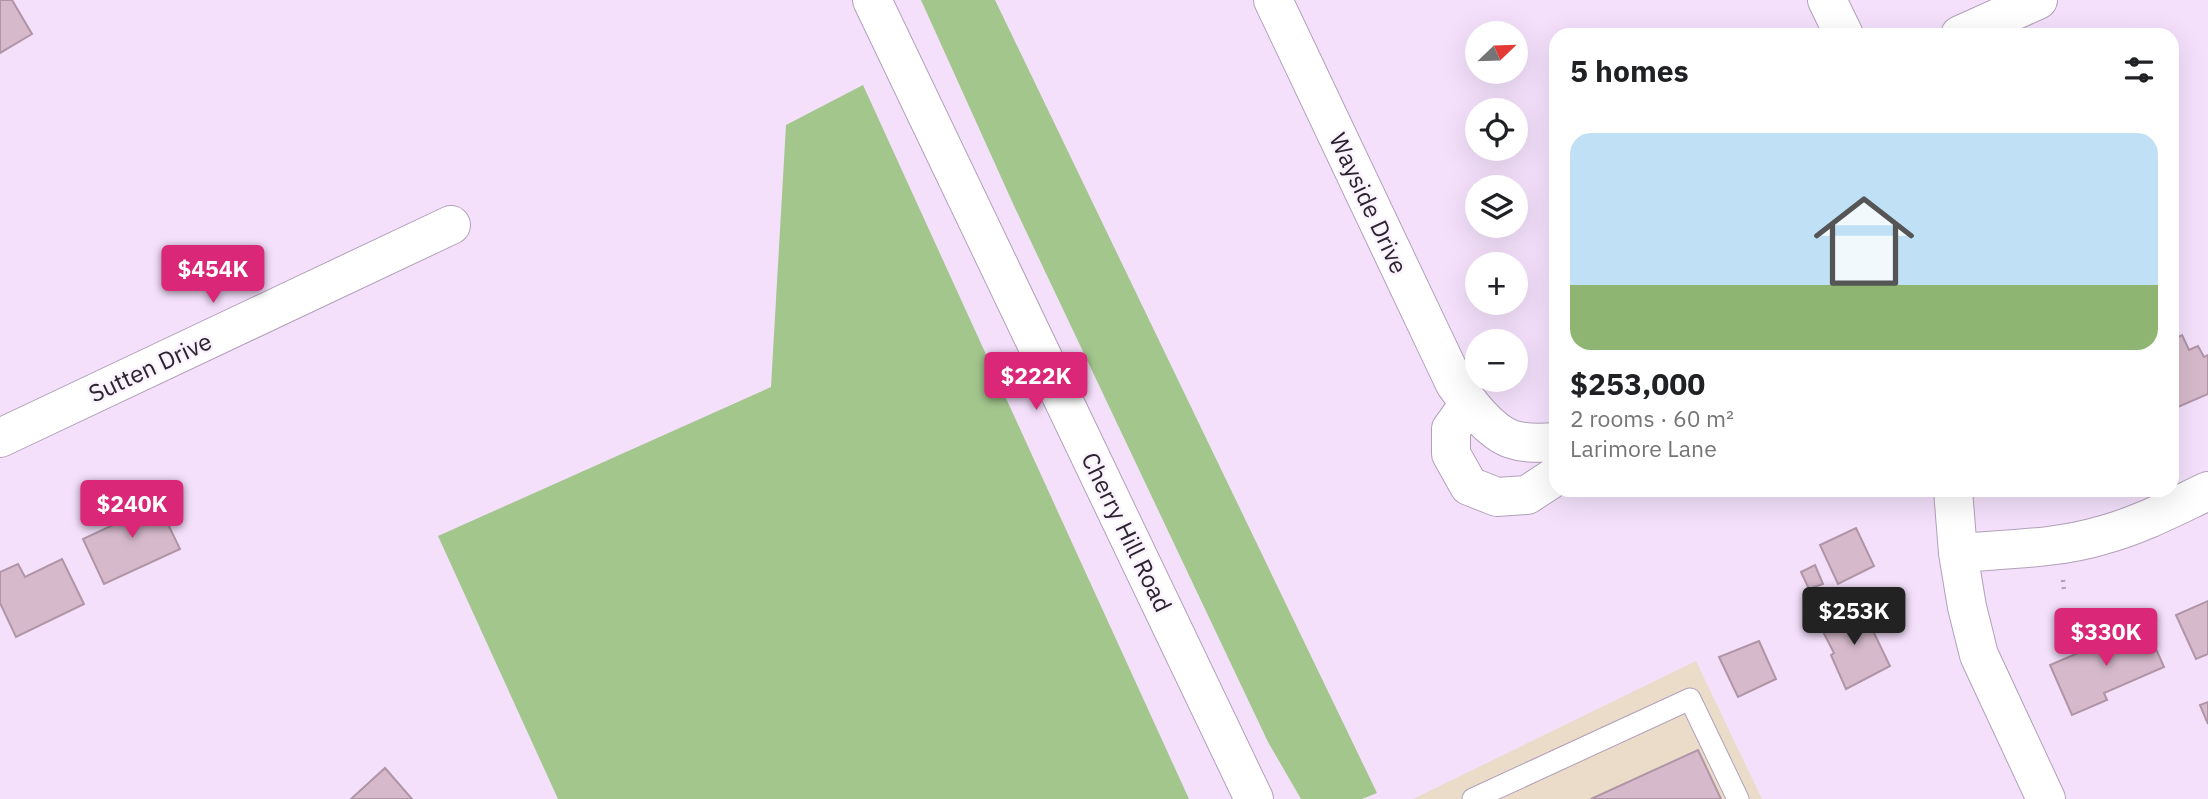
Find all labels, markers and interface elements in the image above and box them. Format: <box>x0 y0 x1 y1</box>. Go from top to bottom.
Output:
north arrow <box>1465 21 1528 84</box>
map controls <box>1465 21 1528 392</box>
text: 5 homes <box>1570 51 1689 90</box>
icon: filters <box>2120 51 2158 89</box>
button: locate <box>1465 98 1528 161</box>
street label: Wayside Drive <box>1322 127 1416 279</box>
button: layers <box>1465 175 1528 238</box>
icon: home <box>1801 178 1927 304</box>
pin: $454K <box>164 246 262 305</box>
button: + <box>1465 252 1528 315</box>
text: $454K <box>177 253 249 283</box>
street label: Sutten Drive <box>83 325 217 409</box>
button: − <box>1465 329 1528 392</box>
pin: $222K <box>987 352 1085 412</box>
text: $222K <box>1000 360 1072 390</box>
text: $253,000 <box>1570 364 1705 403</box>
text: 2 rooms · 60 m² <box>1570 403 1734 433</box>
text: Larimore Lane <box>1570 433 1717 463</box>
street label: Cherry Hill Road <box>1074 447 1180 617</box>
pin: $240K <box>83 480 181 540</box>
text: $240K <box>96 488 168 518</box>
pin: $253K <box>1805 588 1903 647</box>
text: $253K <box>1818 595 1890 625</box>
pin: $330K <box>2057 608 2155 668</box>
text: $330K <box>2070 616 2142 646</box>

